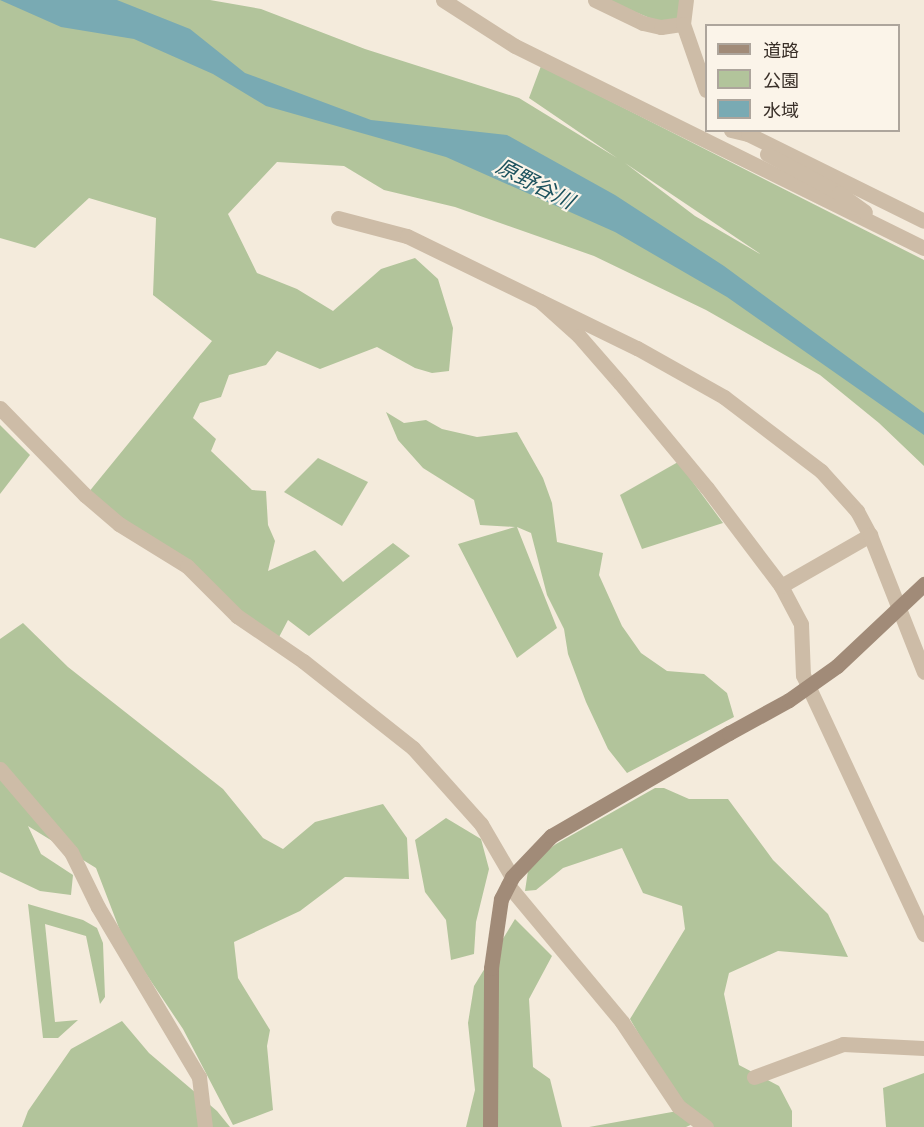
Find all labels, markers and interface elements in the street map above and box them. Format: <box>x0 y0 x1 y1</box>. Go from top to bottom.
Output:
legend <box>705 24 900 132</box>
text: 道路 <box>763 40 799 62</box>
text: 公園 <box>763 70 799 92</box>
text: 水域 <box>763 100 799 122</box>
water label: 原野谷川 <box>492 154 578 214</box>

